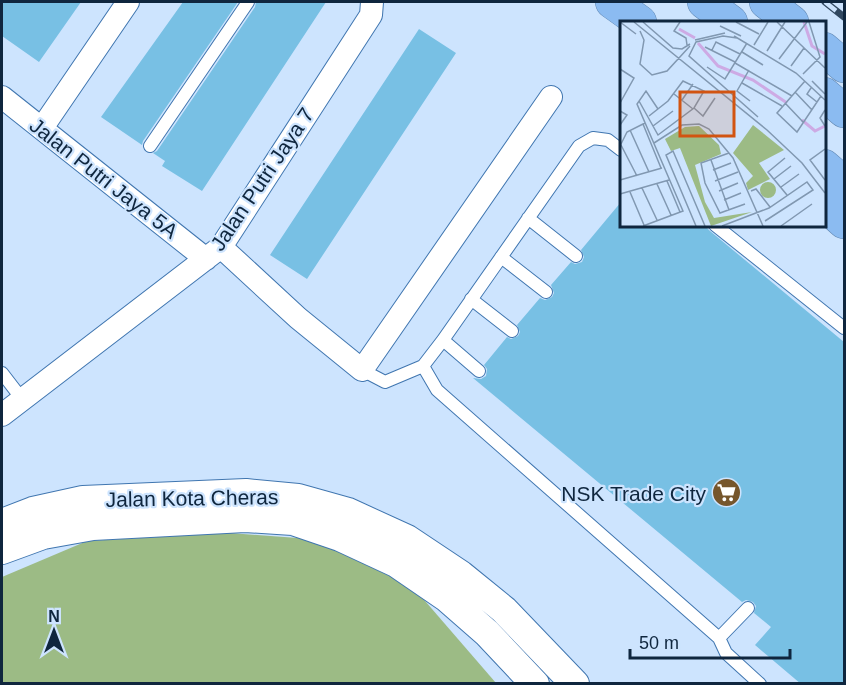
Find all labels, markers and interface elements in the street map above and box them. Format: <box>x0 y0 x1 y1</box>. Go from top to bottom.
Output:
inset map <box>620 21 825 226</box>
street label: Jalan Putri Jaya 7 <box>206 103 318 255</box>
street label: Jalan Putri Jaya 5A <box>26 113 182 243</box>
supermarket icon: NSK Trade City <box>711 477 743 509</box>
place label: NSK Trade City <box>561 482 706 505</box>
street label: Jalan Kota Cheras <box>105 485 279 511</box>
north arrow <box>24 601 84 661</box>
text: N <box>48 608 60 625</box>
scale bar <box>630 622 790 660</box>
text: 50 m <box>639 633 679 653</box>

